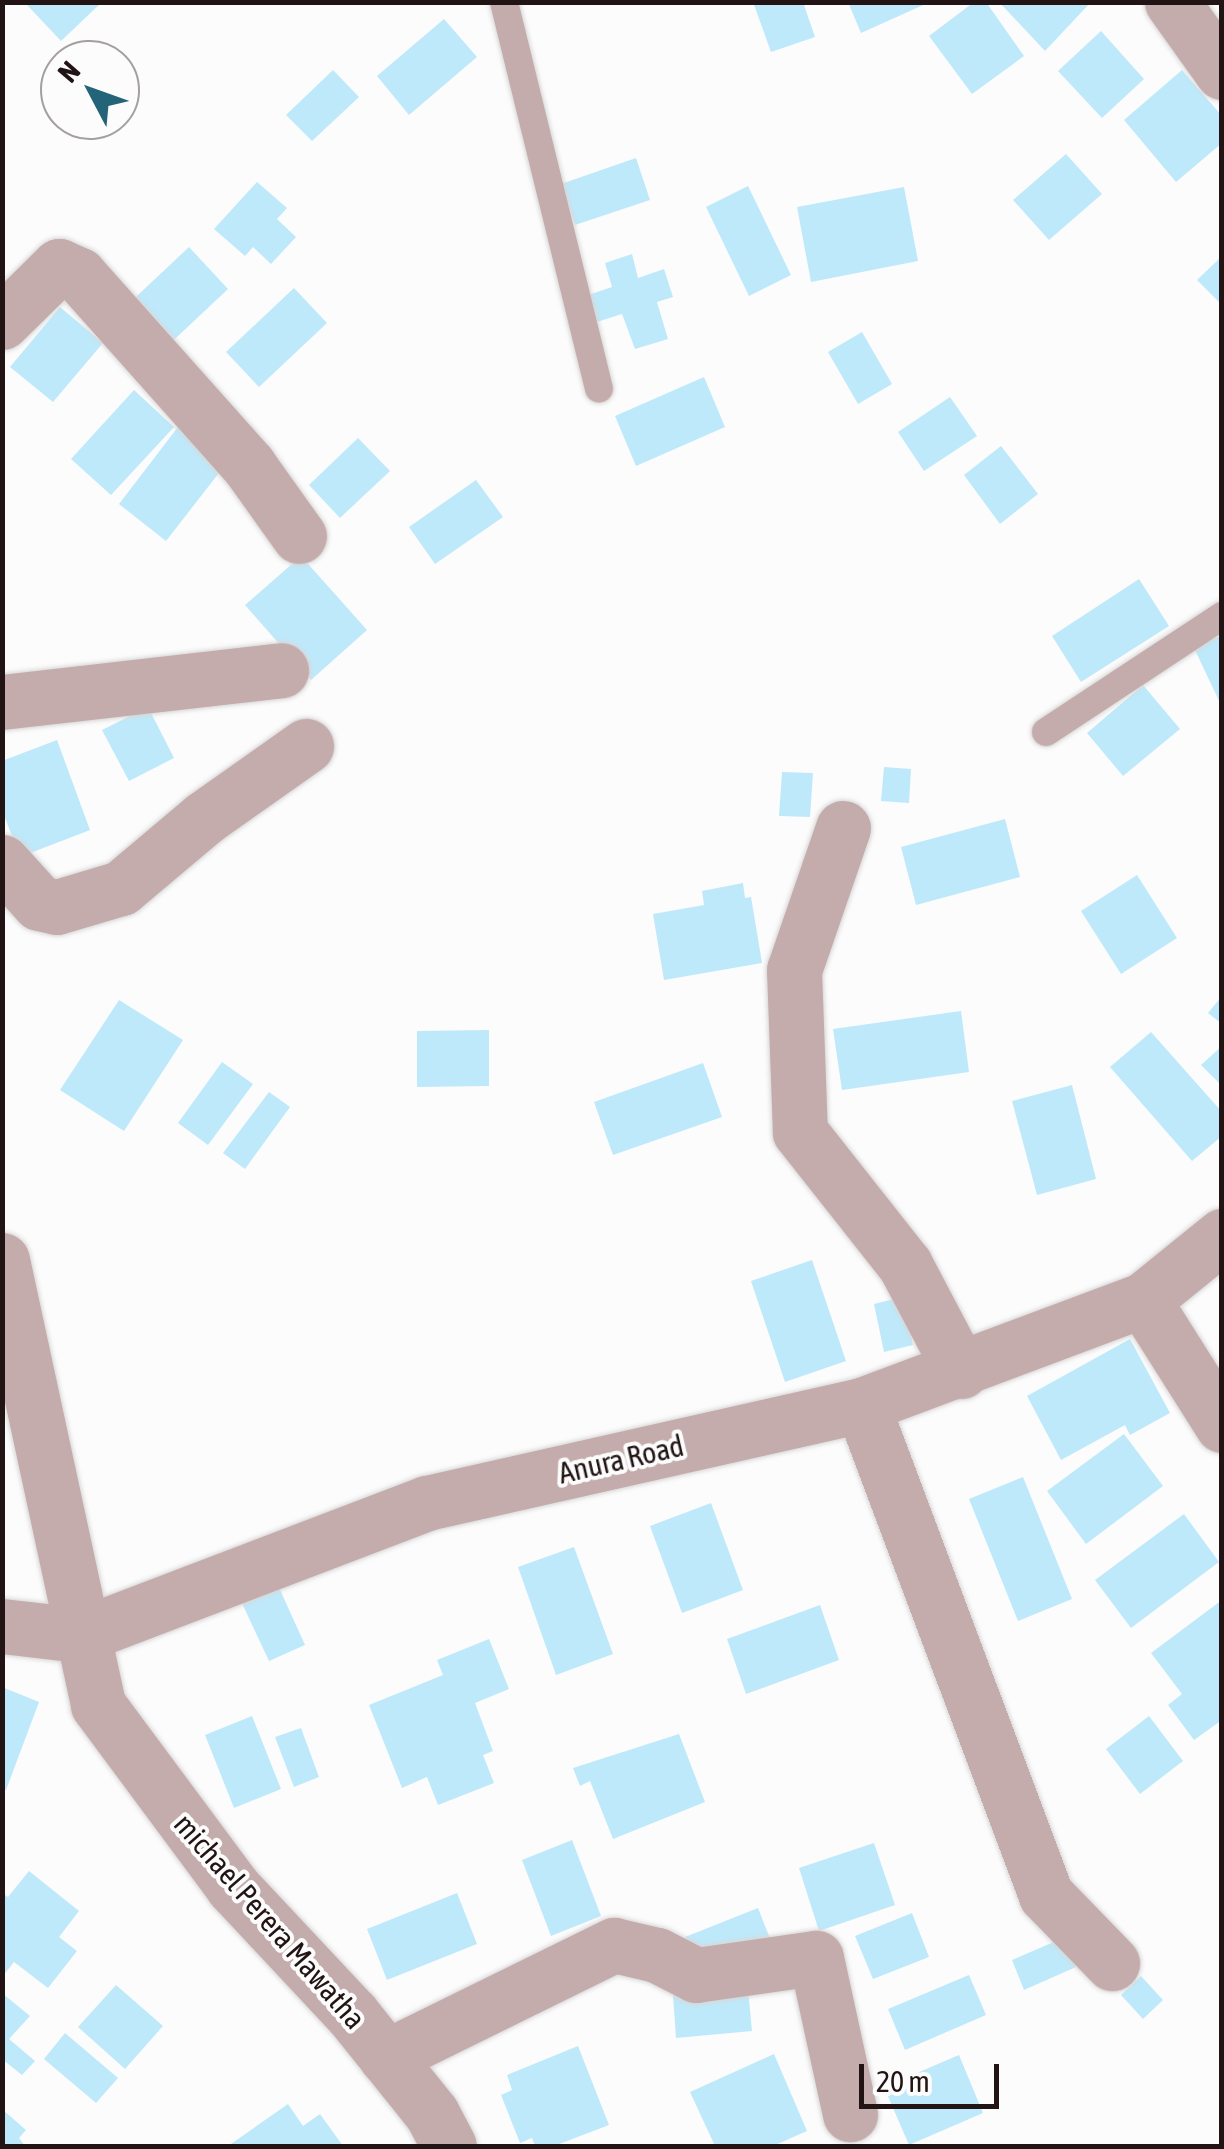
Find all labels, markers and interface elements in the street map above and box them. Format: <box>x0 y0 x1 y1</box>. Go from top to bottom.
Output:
north arrow <box>40 40 140 140</box>
text: N <box>51 55 86 88</box>
street label: Anura Road <box>555 1427 687 1491</box>
street label: michael Perera Mawatha <box>167 1806 373 2036</box>
scale bar <box>864 2044 1004 2106</box>
text: 20 m <box>876 2064 930 2098</box>

